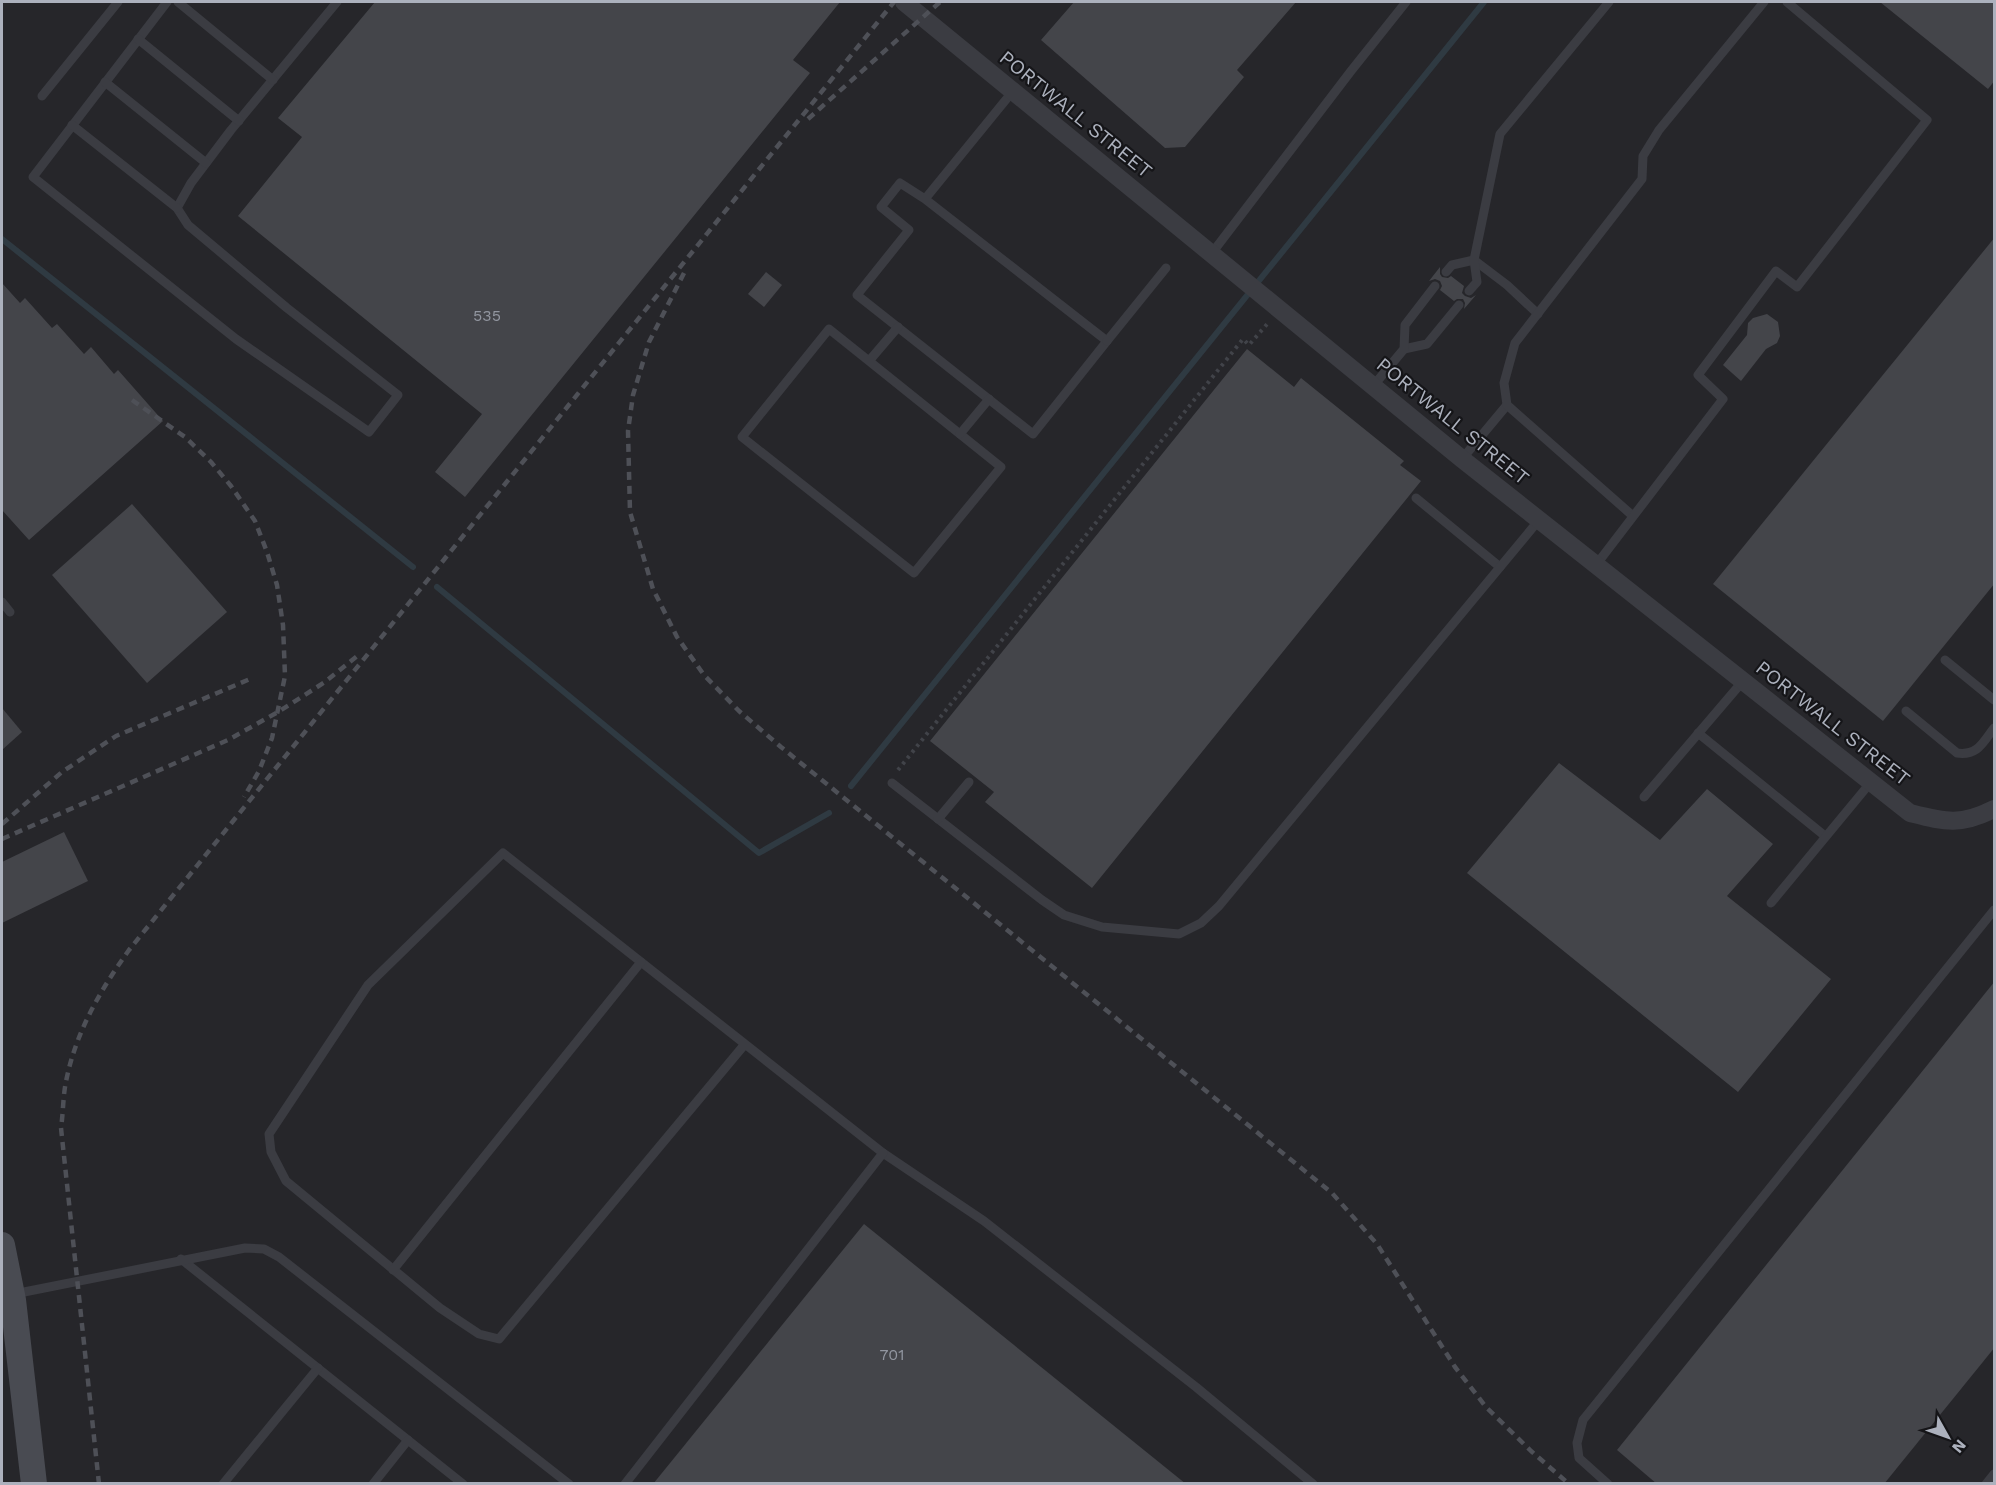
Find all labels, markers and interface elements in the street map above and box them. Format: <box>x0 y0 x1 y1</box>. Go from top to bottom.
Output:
street label: PORTWALL STREET <box>995 45 1157 183</box>
house number: 535 <box>473 306 501 325</box>
street label: PORTWALL STREET <box>1372 352 1534 490</box>
street label: PORTWALL STREET <box>1751 655 1915 791</box>
house number: 701 <box>880 1345 904 1364</box>
north arrow <box>1918 1407 1978 1467</box>
text: N <box>1948 1436 1970 1457</box>

